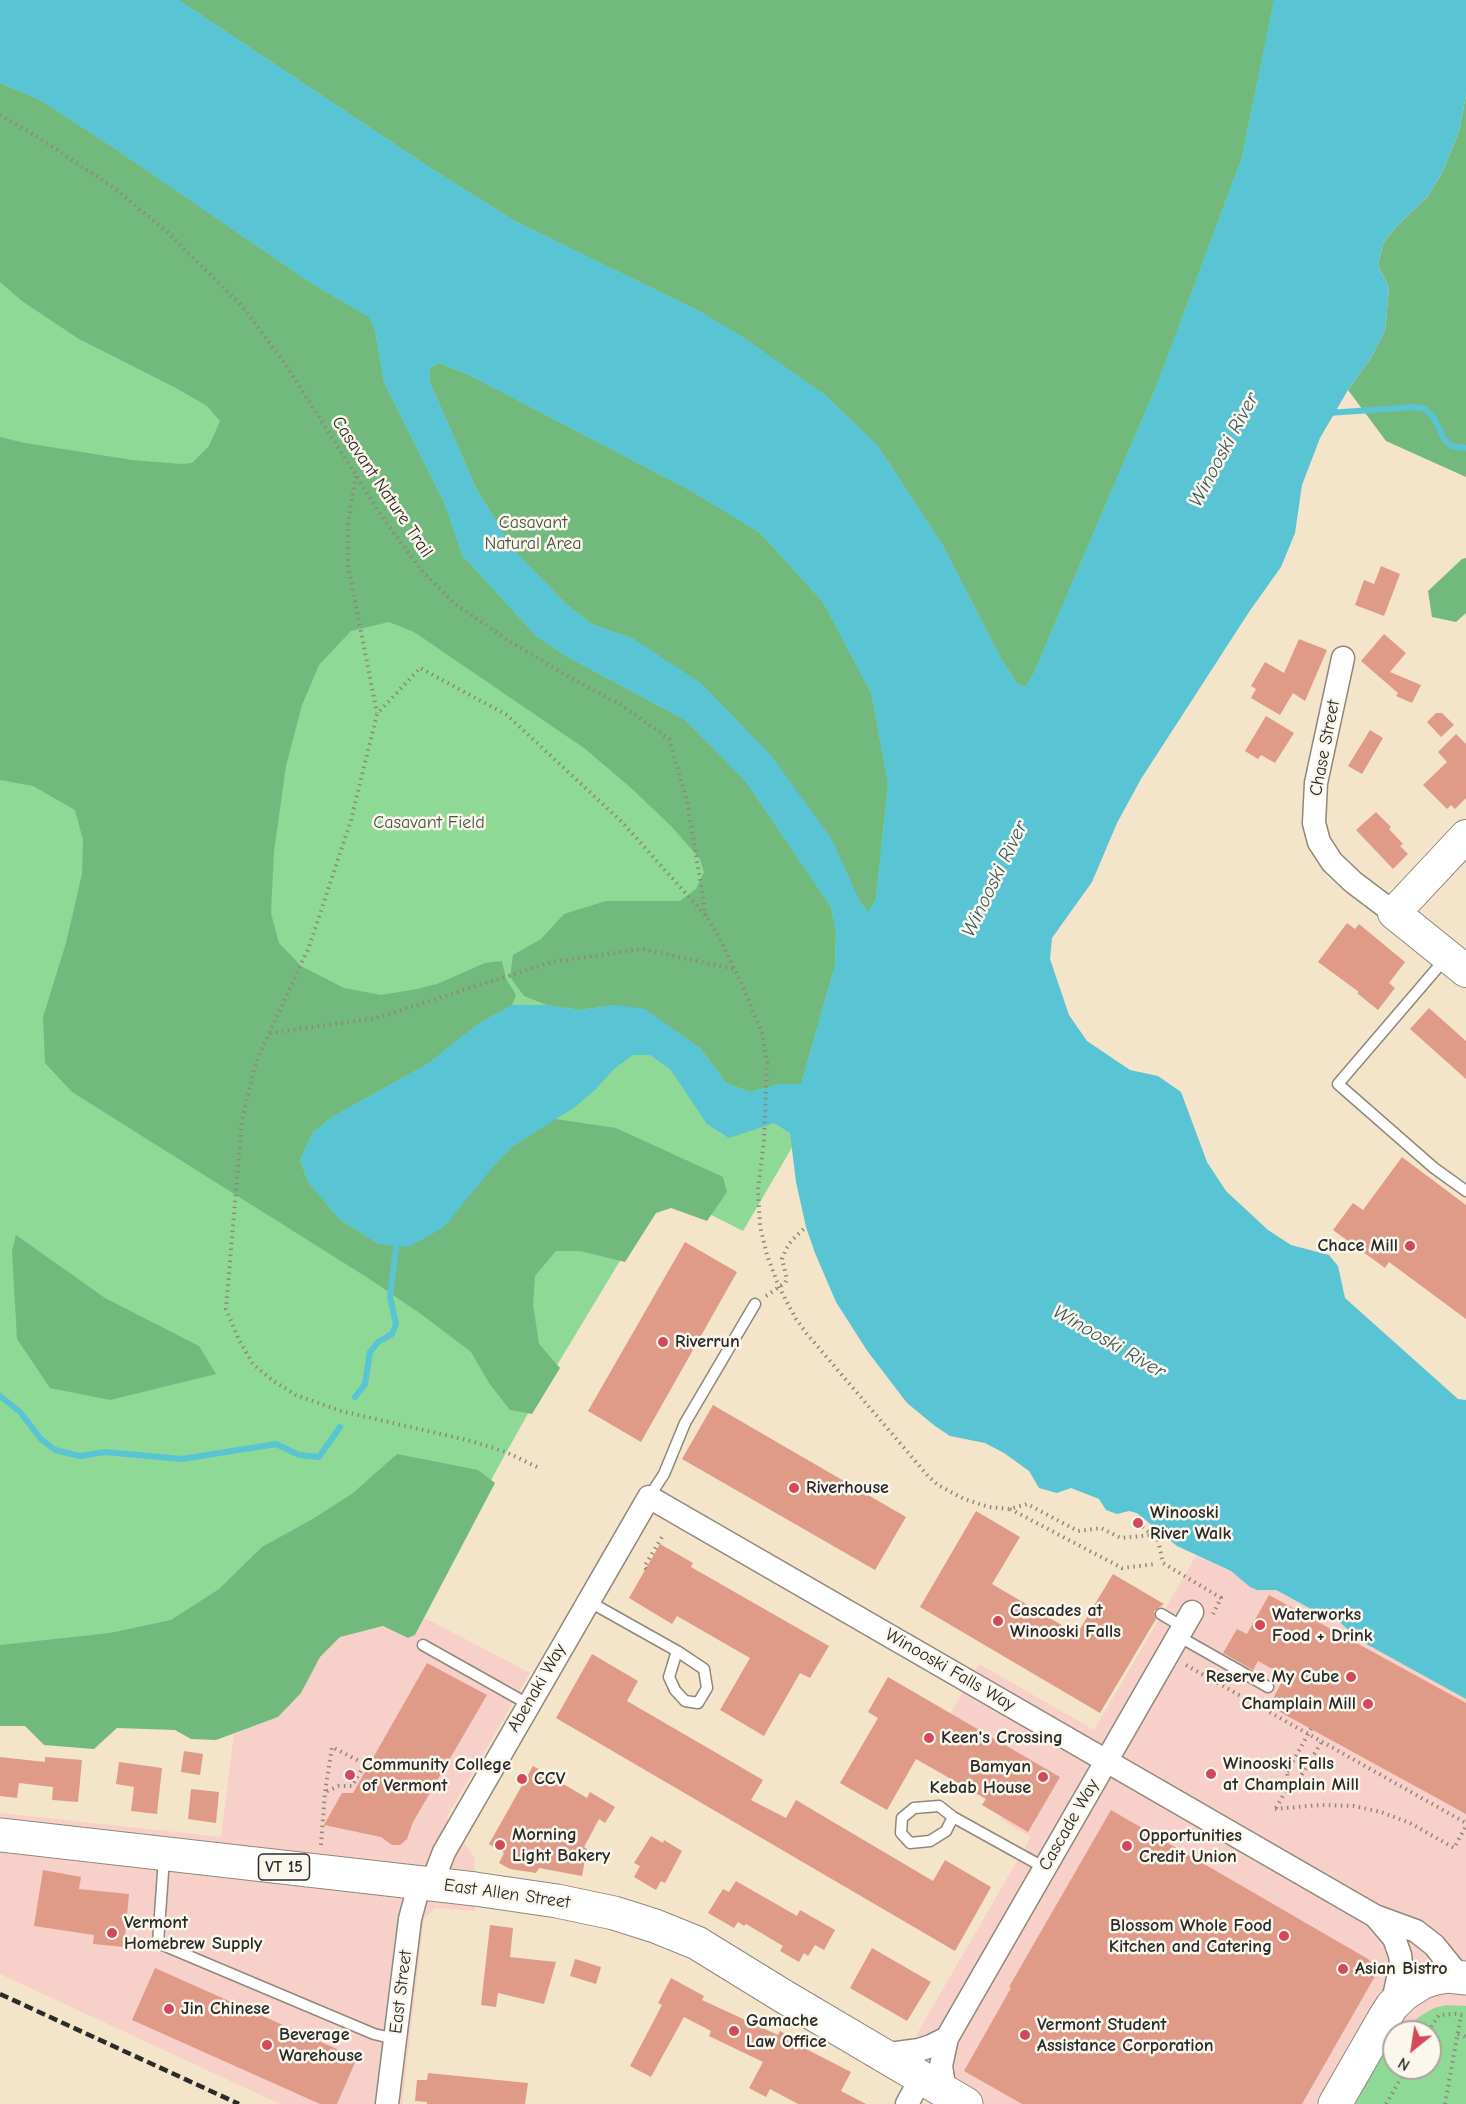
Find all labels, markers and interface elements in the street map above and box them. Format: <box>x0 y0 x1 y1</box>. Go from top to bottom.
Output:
water label: Winooski River <box>1184 389 1264 511</box>
street label: Casavant Nature Trail <box>327 412 437 562</box>
park label: Casavant Natural Area <box>484 512 582 554</box>
street label: Chase Street <box>1305 698 1345 798</box>
park label: Casavant Field <box>373 812 485 834</box>
water label: Winooski River <box>957 817 1033 941</box>
place label: Chace Mill <box>1317 1235 1398 1257</box>
marker: Chace Mill <box>1403 1239 1417 1253</box>
water label: Winooski River <box>1048 1300 1170 1384</box>
place label: Riverrun <box>675 1331 740 1353</box>
marker: Riverrun <box>656 1335 670 1349</box>
place label: Riverhouse <box>806 1477 889 1499</box>
marker: Riverhouse <box>787 1481 801 1495</box>
place label: Winooski River Walk <box>1150 1502 1231 1544</box>
marker: Winooski River Walk <box>1131 1516 1145 1530</box>
place label: Cascades at Winooski Falls <box>1010 1600 1121 1642</box>
place label: Waterworks Food + Drink <box>1272 1604 1373 1646</box>
marker: Cascades at Winooski Falls <box>991 1614 1005 1628</box>
marker: Waterworks Food + Drink <box>1253 1618 1267 1632</box>
street label: Winooski Falls Way <box>881 1624 1019 1716</box>
street label: Abenaki Way <box>503 1640 571 1736</box>
place label: Reserve My Cube <box>1206 1666 1339 1688</box>
marker: Reserve My Cube <box>1344 1670 1358 1684</box>
place label: Champlain Mill <box>1242 1693 1356 1715</box>
marker: Champlain Mill <box>1361 1697 1375 1711</box>
place label: Keen's Crossing <box>941 1727 1063 1749</box>
marker: Keen's Crossing <box>922 1731 936 1745</box>
place label: Winooski Falls at Champlain Mill <box>1223 1753 1359 1796</box>
place label: Community College of Vermont <box>362 1754 511 1796</box>
place label: Bamyan Kebab House <box>930 1756 1031 1798</box>
marker: Winooski Falls at Champlain Mill <box>1204 1767 1218 1781</box>
marker: Community College of Vermont <box>343 1768 357 1782</box>
place label: CCV <box>534 1768 565 1790</box>
marker: Bamyan Kebab House <box>1036 1770 1050 1784</box>
marker: CCV <box>515 1772 529 1786</box>
street label: Cascade Way <box>1034 1775 1104 1875</box>
place label: Morning Light Bakery <box>512 1824 610 1866</box>
place label: Opportunities Credit Union <box>1139 1825 1242 1868</box>
marker: Morning Light Bakery <box>493 1838 507 1852</box>
marker: Opportunities Credit Union <box>1120 1839 1134 1853</box>
road number: VT 15 <box>258 1854 310 1880</box>
street label: East Allen Street <box>443 1874 571 1914</box>
place label: Vermont Homebrew Supply <box>124 1912 262 1954</box>
place label: Blossom Whole Food Kitchen and Catering <box>1109 1915 1272 1958</box>
marker: Vermont Homebrew Supply <box>105 1926 119 1940</box>
marker: Blossom Whole Food Kitchen and Catering <box>1277 1929 1291 1943</box>
street label: East Street <box>385 1949 417 2035</box>
place label: Asian Bistro <box>1355 1958 1448 1980</box>
marker: Asian Bistro <box>1336 1962 1350 1976</box>
place label: Jin Chinese <box>181 1998 270 2020</box>
marker: Jin Chinese <box>162 2002 176 2016</box>
place label: Gamache Law Office <box>746 2010 827 2052</box>
place label: Vermont Student Assistance Corporation <box>1037 2014 1214 2056</box>
north arrow <box>1382 2020 1442 2080</box>
place label: Beverage Warehouse <box>279 2024 363 2066</box>
marker: Gamache Law Office <box>727 2024 741 2038</box>
marker: Vermont Student Assistance Corporation <box>1018 2028 1032 2042</box>
marker: Beverage Warehouse <box>260 2038 274 2052</box>
text: N <box>1395 2053 1413 2074</box>

